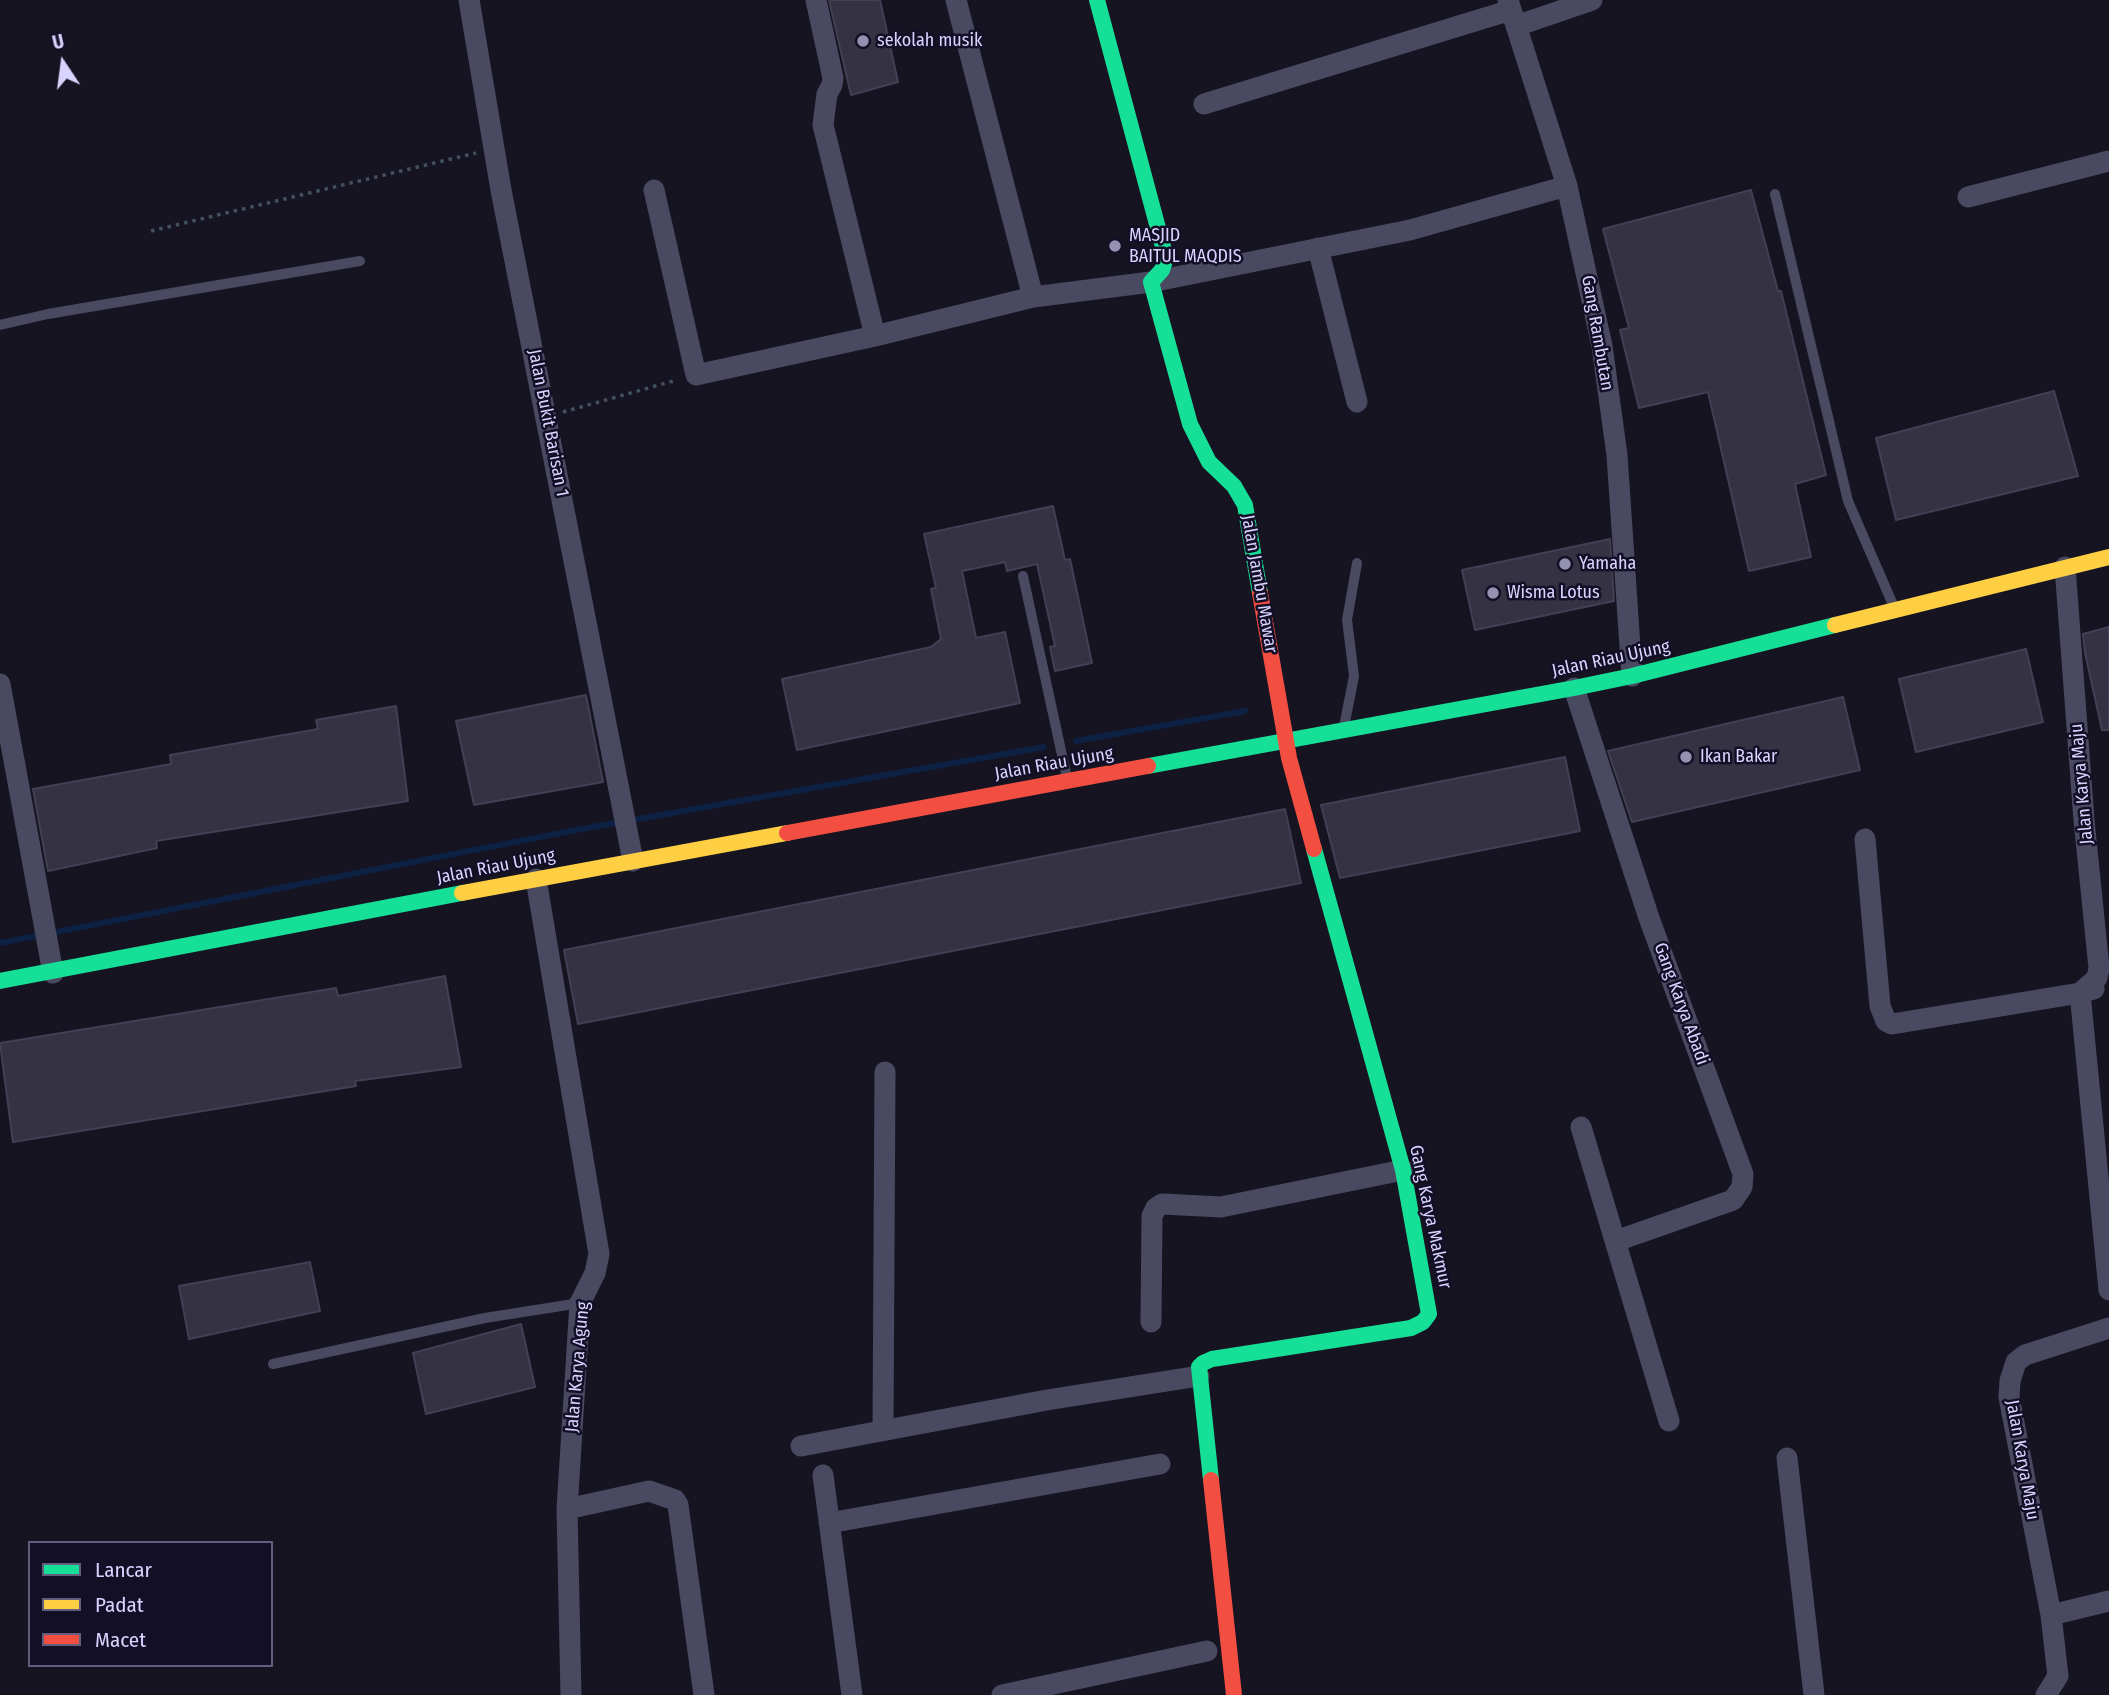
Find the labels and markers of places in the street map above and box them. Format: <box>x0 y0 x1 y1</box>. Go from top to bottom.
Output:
place label: sekolah musik <box>877 30 982 52</box>
marker: sekolah musik <box>855 33 871 49</box>
place label: MASJID BAITUL MAQDIS <box>1129 225 1242 268</box>
marker: MASJID BAITUL MAQDIS <box>1107 238 1123 254</box>
place label: Yamaha <box>1579 553 1636 575</box>
marker: Yamaha <box>1557 556 1573 572</box>
place label: Wisma Lotus <box>1507 582 1600 604</box>
marker: Wisma Lotus <box>1485 585 1501 601</box>
place label: Ikan Bakar <box>1700 746 1777 768</box>
marker: Ikan Bakar <box>1678 749 1694 765</box>

